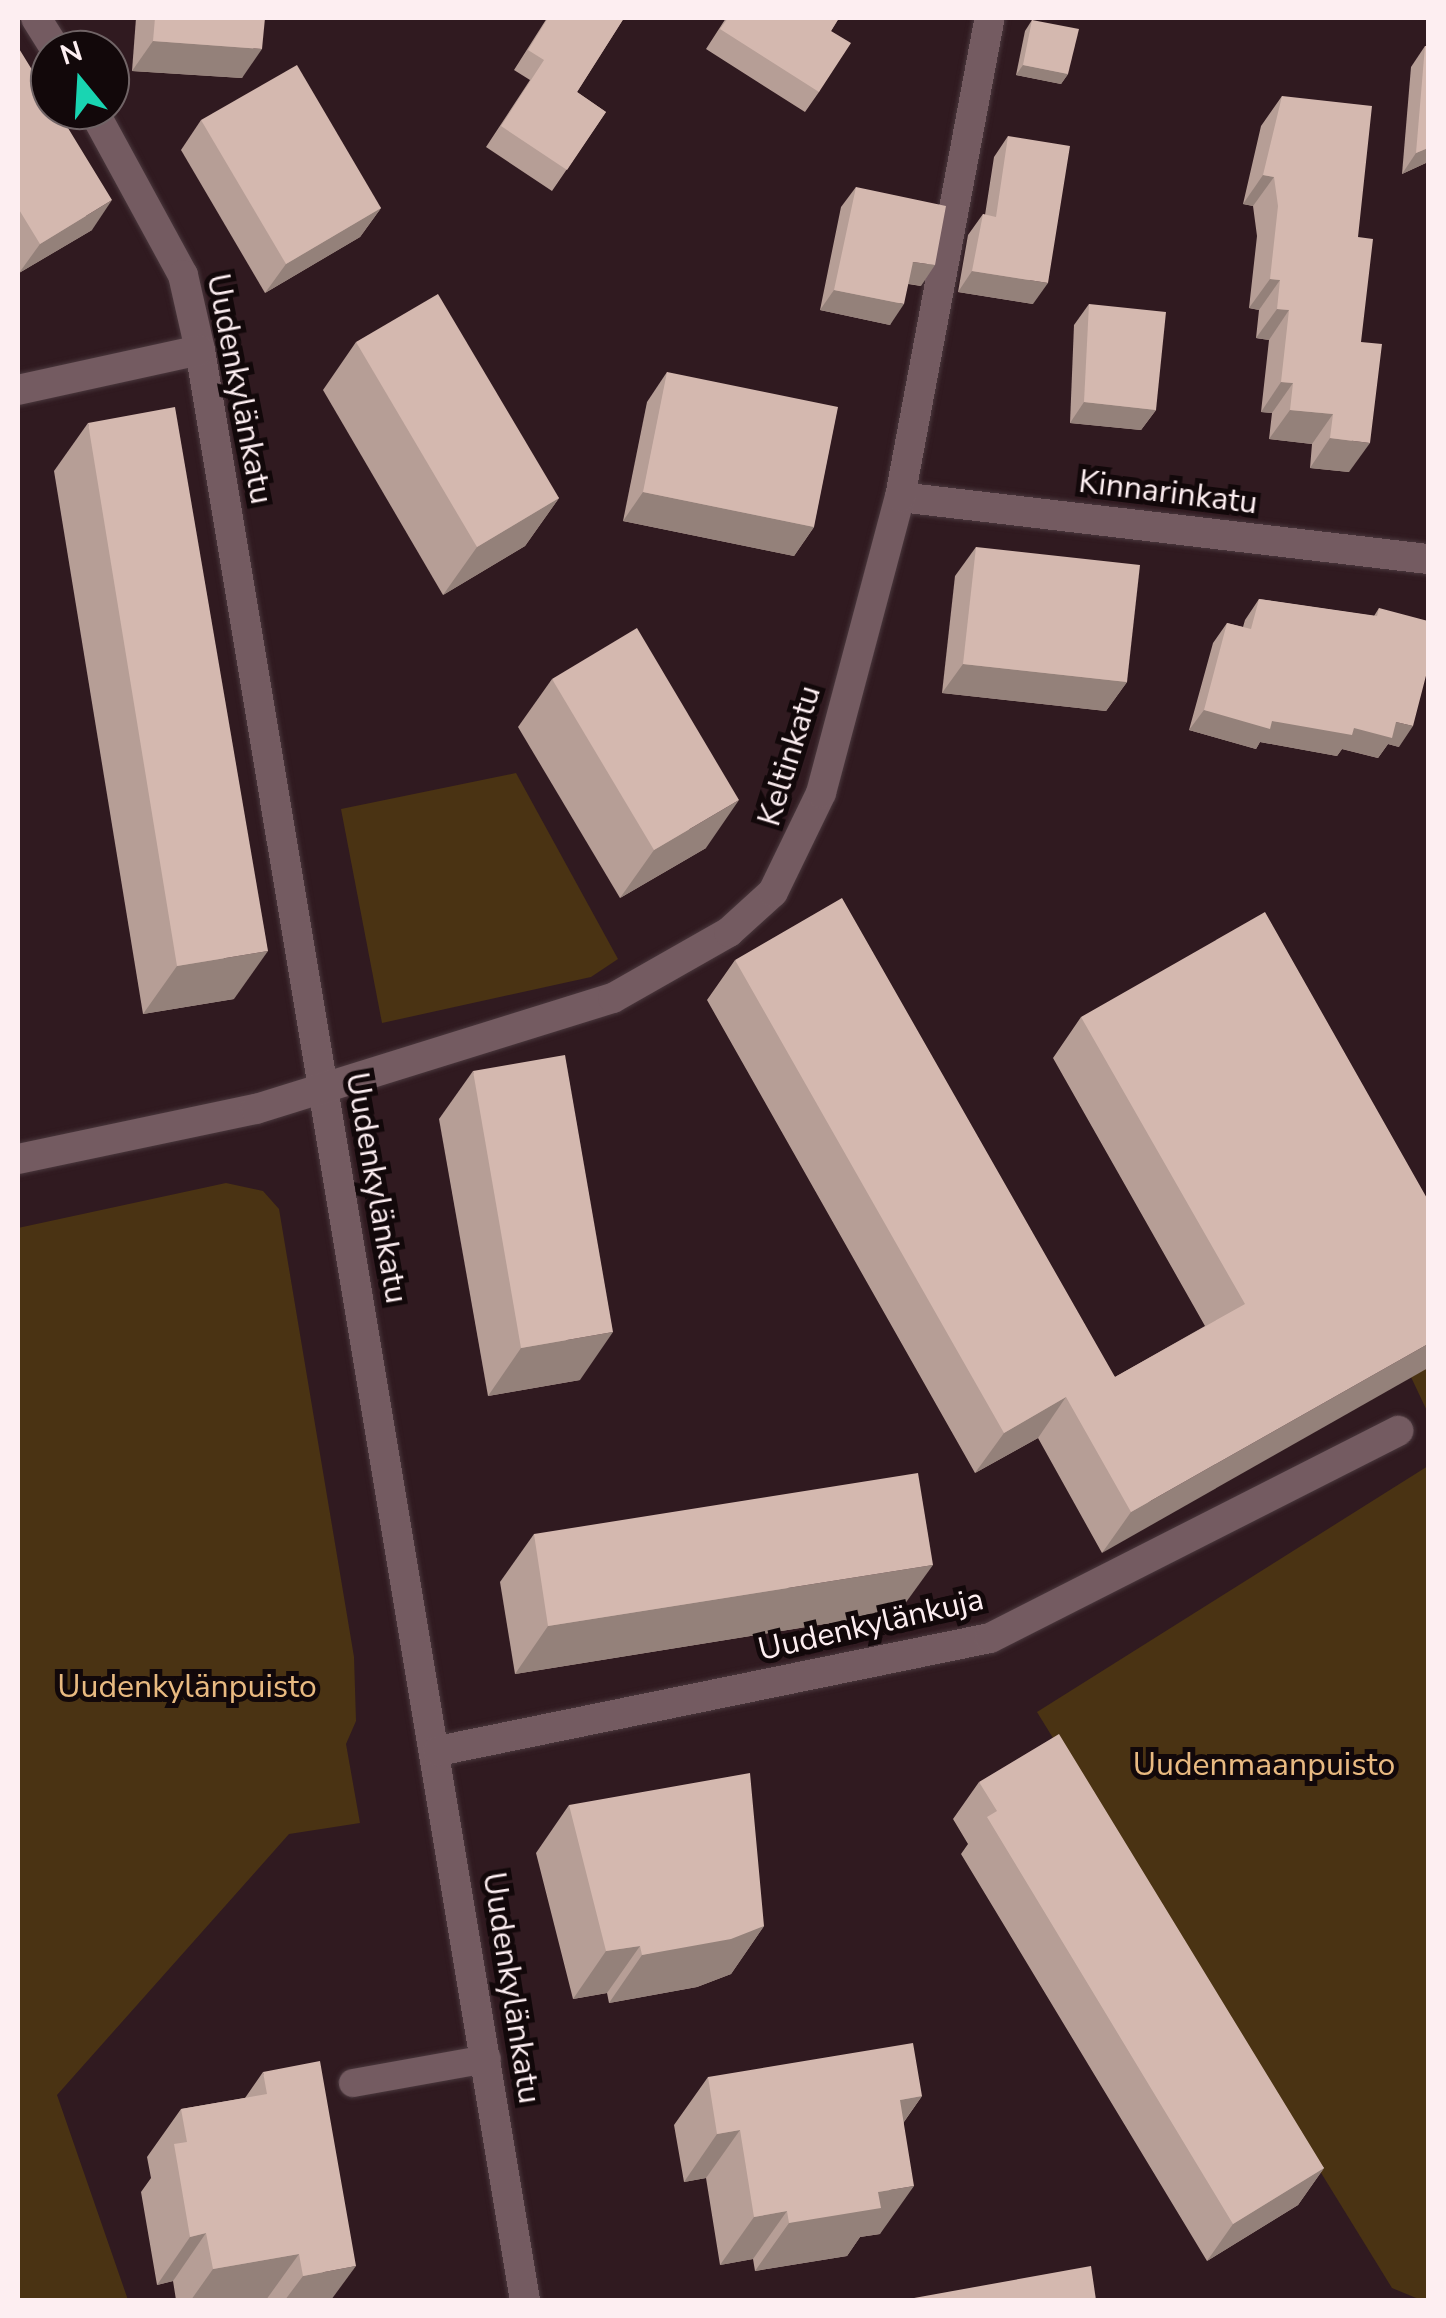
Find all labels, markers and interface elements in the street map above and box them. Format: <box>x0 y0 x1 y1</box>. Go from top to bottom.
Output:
north arrow <box>30 30 130 130</box>
text: N <box>56 32 87 75</box>
street label: Uudenkylänkatu <box>198 271 280 507</box>
street label: Kinnarinkatu <box>1076 463 1260 523</box>
street label: Keltinkatu <box>751 681 829 831</box>
street label: Uudenkylänkatu <box>337 1070 415 1306</box>
street label: Uudenkylänkuja <box>755 1580 987 1670</box>
park label: Uudenkylänpuisto <box>57 1668 317 1706</box>
park label: Uudenmaanpuisto <box>1133 1746 1395 1784</box>
street label: Uudenkylänkatu <box>474 1870 548 2106</box>

